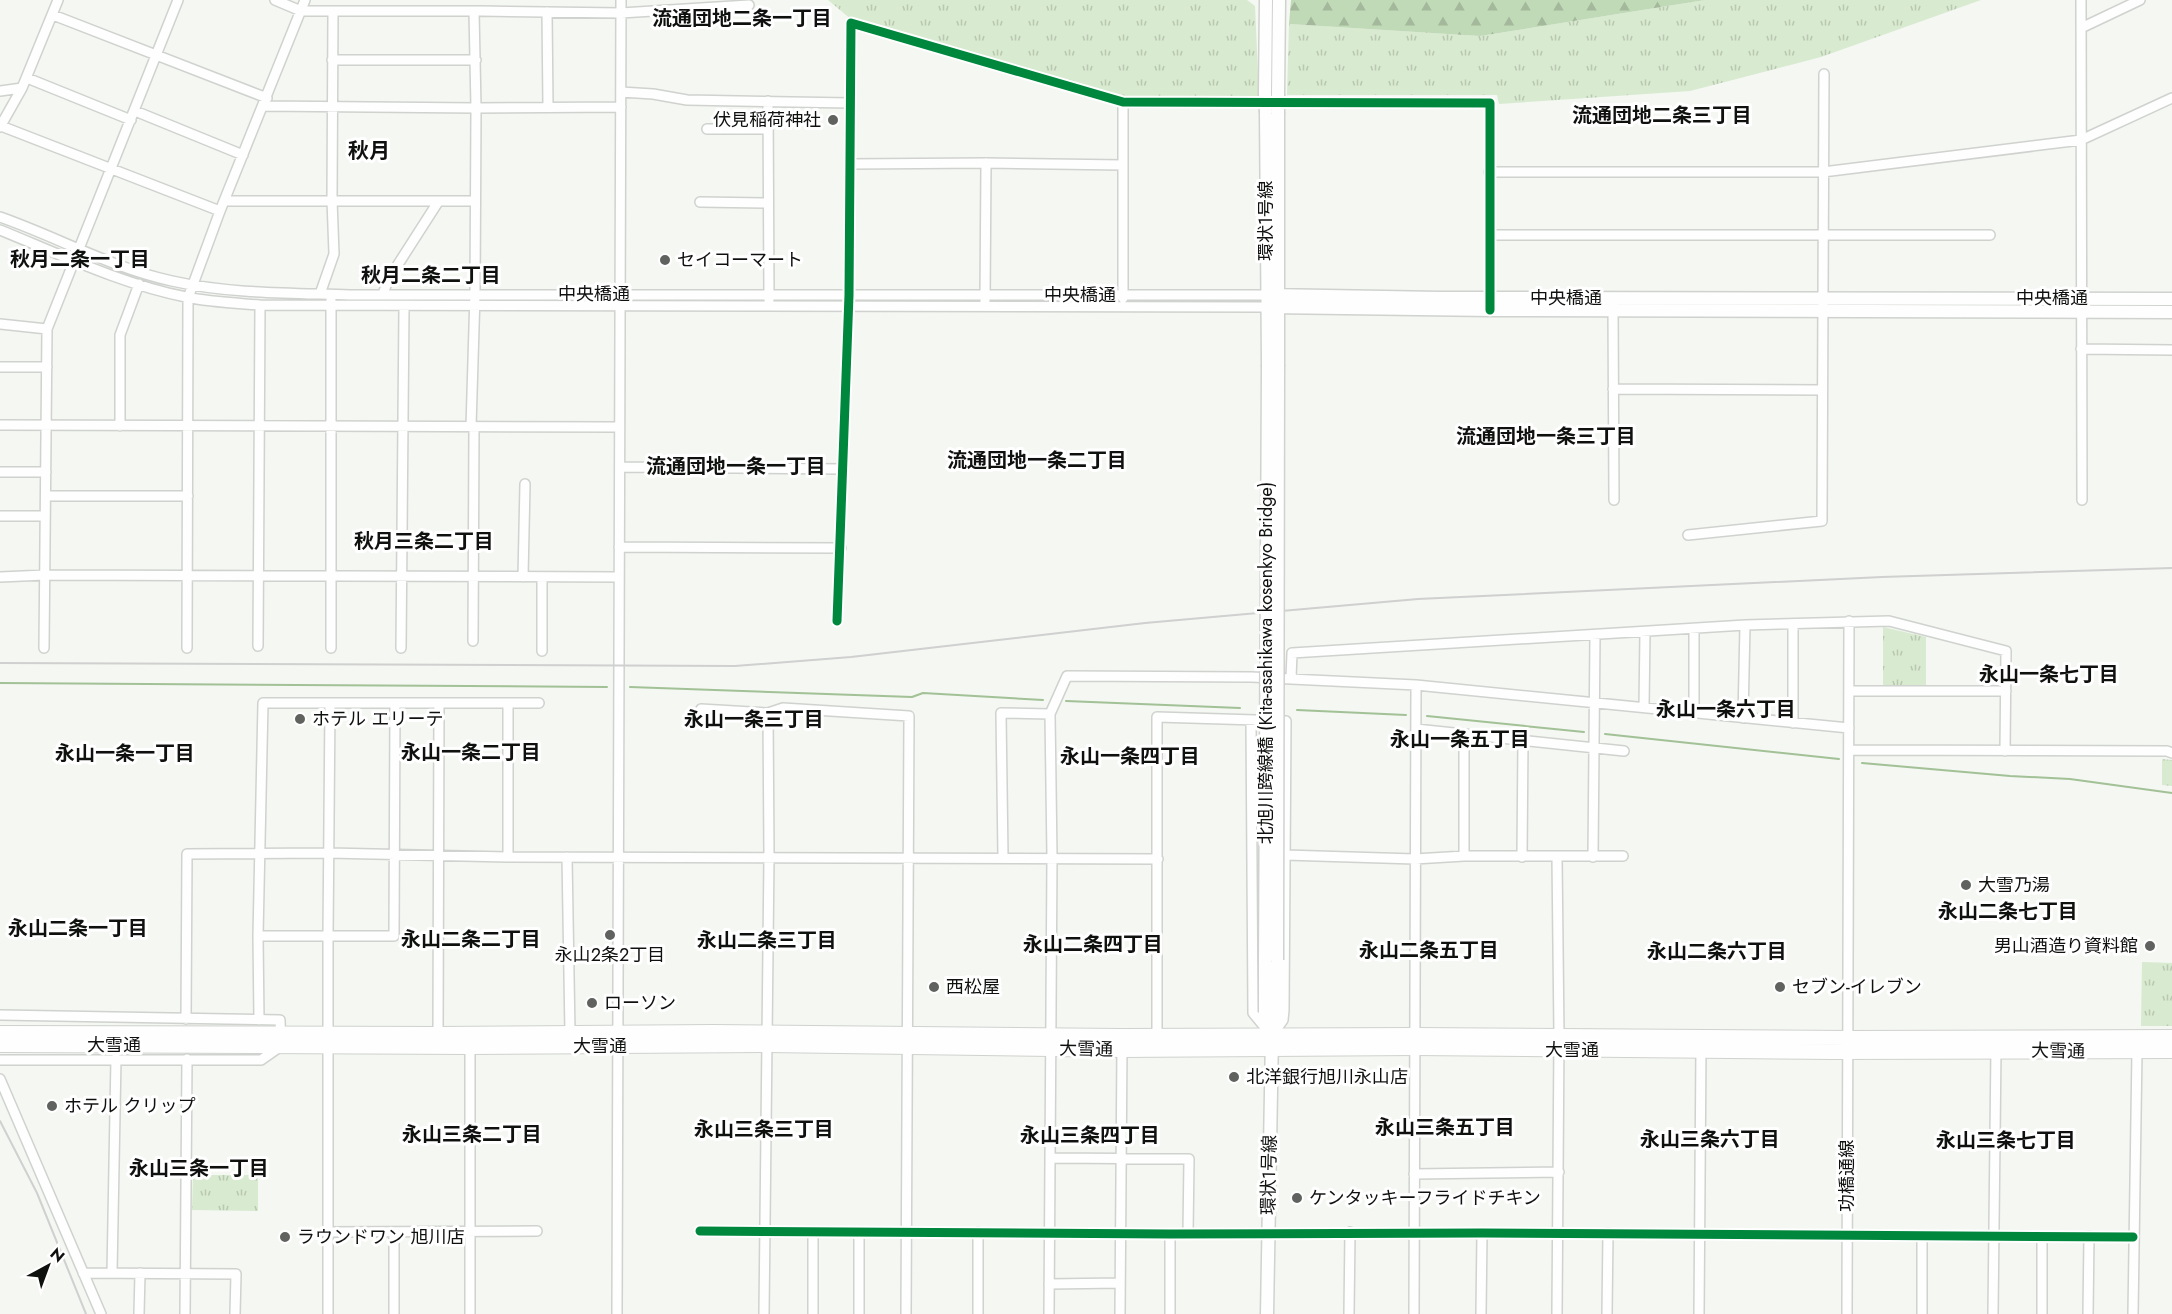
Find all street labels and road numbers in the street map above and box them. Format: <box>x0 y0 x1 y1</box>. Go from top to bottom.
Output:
street label: 環状1号線 <box>1253 181 1279 261</box>
street label: 中央橋通 <box>558 281 630 307</box>
street label: 中央橋通 <box>1044 282 1116 308</box>
street label: 中央橋通 <box>1530 285 1602 311</box>
street label: 中央橋通 <box>2016 285 2088 311</box>
street label: 北旭川跨線橋 (Kita-asahikawa kosenkyo Bridge) <box>1253 482 1279 844</box>
street label: 大雪通 <box>87 1032 141 1058</box>
street label: 大雪通 <box>573 1033 627 1059</box>
street label: 大雪通 <box>1059 1036 1113 1062</box>
street label: 大雪通 <box>1545 1037 1599 1063</box>
street label: 大雪通 <box>2031 1038 2085 1064</box>
street label: 環状1号線 <box>1255 1135 1283 1215</box>
street label: 功橋通線 <box>1834 1140 1860 1212</box>

